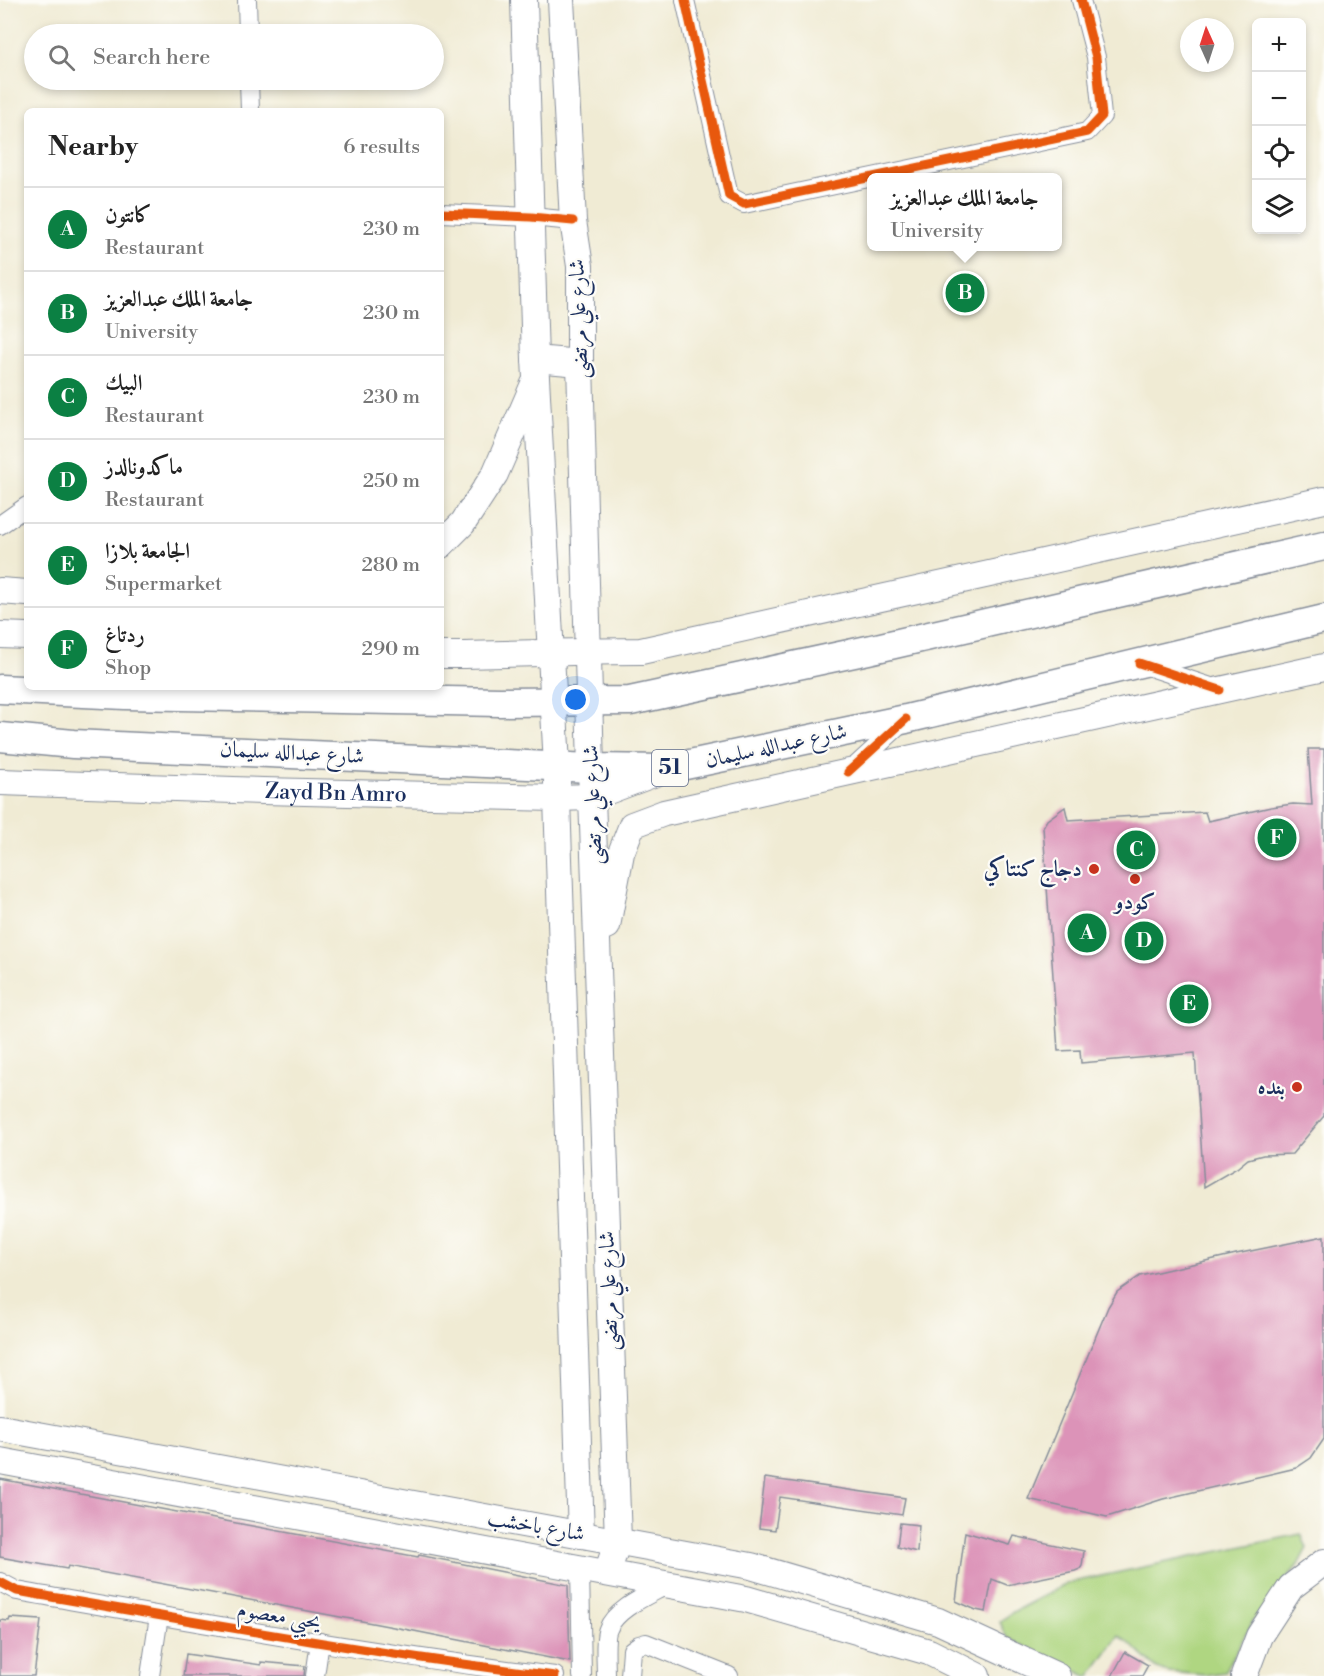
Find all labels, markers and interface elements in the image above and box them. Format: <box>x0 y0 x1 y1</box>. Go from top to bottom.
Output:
north arrow <box>1180 18 1234 72</box>
map controls <box>1252 18 1306 234</box>
button: + <box>1252 18 1306 72</box>
search box <box>24 24 444 90</box>
icon: search <box>45 41 78 74</box>
text: Search here <box>93 44 210 71</box>
button: − <box>1252 72 1306 126</box>
button: locate <box>1252 126 1306 180</box>
text: Nearby <box>48 131 138 163</box>
text: 6 results <box>343 135 420 160</box>
popup <box>867 173 1062 251</box>
button: layers <box>1252 180 1306 234</box>
text: جامعة الملك عبدالعزيز <box>890 185 1039 212</box>
text: كانتون <box>105 202 152 229</box>
text: A <box>60 217 75 242</box>
text: 230 m <box>363 217 420 242</box>
text: University <box>890 219 984 244</box>
text: Restaurant <box>105 236 204 261</box>
street label: شارع علي مرتضى <box>563 258 602 379</box>
pin: B <box>946 270 984 316</box>
text: جامعة الملك عبدالعزيز <box>105 286 253 313</box>
text: B <box>60 301 75 326</box>
text: 230 m <box>363 301 420 326</box>
text: University <box>105 320 198 345</box>
text: البيك <box>105 370 142 397</box>
text: C <box>60 385 75 410</box>
text: 230 m <box>363 385 420 410</box>
text: Restaurant <box>105 404 204 429</box>
text: ماكدونالدز <box>105 454 183 481</box>
text: D <box>60 469 75 494</box>
text: 250 m <box>363 469 420 494</box>
text: Restaurant <box>105 488 204 513</box>
text: الجامعة بلازا <box>105 538 190 565</box>
text: E <box>61 553 74 578</box>
text: 280 m <box>361 553 420 578</box>
text: Supermarket <box>105 572 222 597</box>
text: ردتاغ <box>105 622 145 649</box>
text: F <box>60 637 75 662</box>
text: 290 m <box>362 637 420 662</box>
text: Shop <box>105 656 151 681</box>
your location <box>561 685 590 714</box>
street label: شارع عبدالله سليمان <box>703 718 850 778</box>
street label: شارع عبدالله سليمان <box>219 736 365 774</box>
street label: شارع علي مرتضى <box>577 744 616 865</box>
road number: 51 <box>652 750 688 786</box>
street label: Zayd Bn Amro <box>265 778 407 808</box>
pin: F <box>1258 816 1296 860</box>
pin: C <box>1116 828 1156 872</box>
place label: دجاج كنتاكي <box>983 855 1082 888</box>
marker: دجاج كنتاكي <box>1087 862 1101 876</box>
marker: كودو <box>1128 872 1142 886</box>
place label: كودو <box>1113 889 1155 916</box>
pin: A <box>1068 910 1106 956</box>
pin: D <box>1124 918 1164 964</box>
pin: E <box>1170 982 1208 1026</box>
place label: بنده <box>1257 1074 1285 1101</box>
marker: بنده <box>1290 1080 1304 1094</box>
street label: شارع علي مرتضى <box>593 1230 632 1351</box>
street label: شارع باخشب <box>485 1504 587 1552</box>
street label: يحيي معصوم <box>234 1596 323 1642</box>

